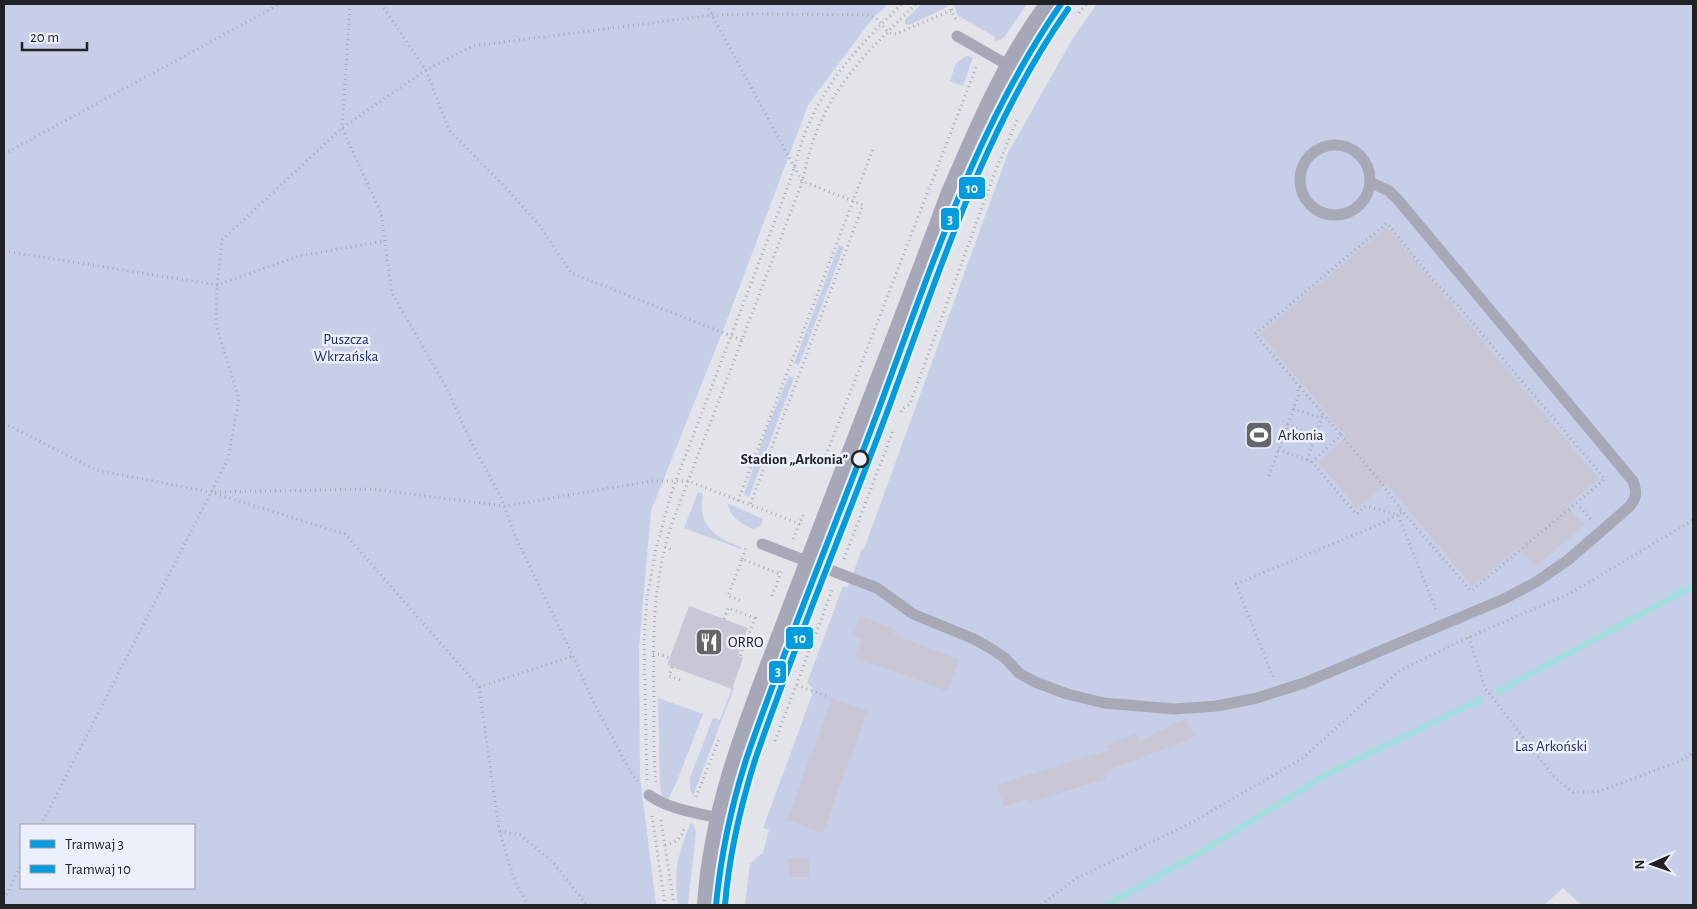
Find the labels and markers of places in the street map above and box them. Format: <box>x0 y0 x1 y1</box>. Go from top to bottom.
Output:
sports icon: Arkonia <box>1244 420 1274 450</box>
place label: Arkonia <box>1278 428 1324 443</box>
marker: Stadion „Arkonia” <box>851 450 869 468</box>
place label: Stadion „Arkonia” <box>740 452 848 467</box>
restaurant icon: ORRO <box>694 627 724 657</box>
place label: ORRO <box>728 635 764 650</box>

